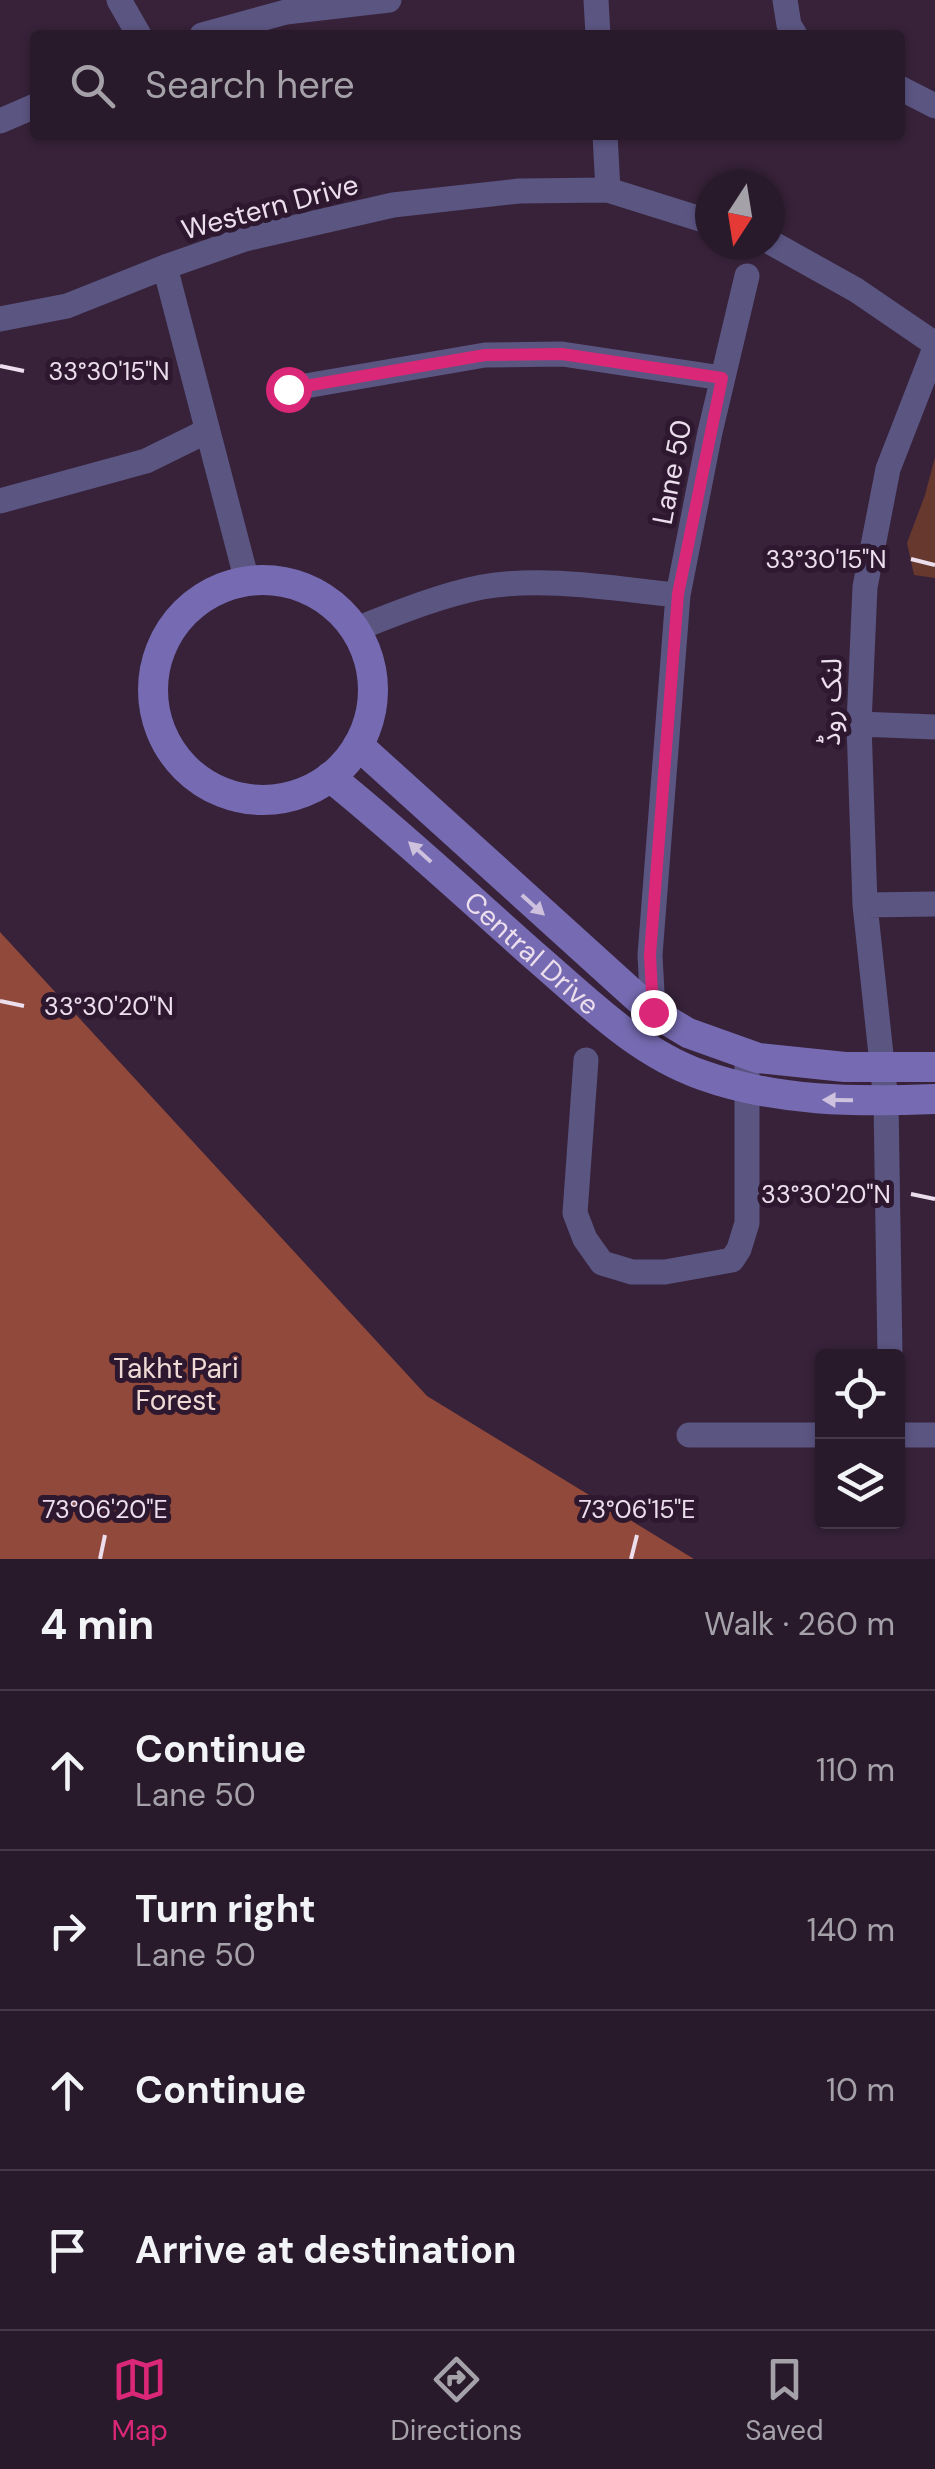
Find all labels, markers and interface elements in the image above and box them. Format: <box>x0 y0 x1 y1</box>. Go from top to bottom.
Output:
search box <box>30 30 905 140</box>
icon: search <box>65 58 120 113</box>
text: Search here <box>145 60 355 110</box>
street label: Western Drive <box>177 166 363 248</box>
north arrow <box>695 170 785 260</box>
text: 33°30'15"N <box>48 355 170 388</box>
route start <box>266 367 312 413</box>
street label: Lane 50 <box>644 417 700 527</box>
text: 33°30'15"N <box>765 543 887 576</box>
street label: لنک روڈ <box>812 658 850 746</box>
one-way arrow <box>408 841 432 864</box>
street label: Central Drive <box>456 883 607 1023</box>
one-way arrow <box>520 894 545 916</box>
text: 33°30'20"N <box>44 990 174 1023</box>
route end <box>631 990 677 1036</box>
one-way arrow <box>821 1091 853 1107</box>
text: 33°30'20"N <box>761 1178 891 1211</box>
map controls <box>815 1349 905 1529</box>
button: locate <box>815 1349 905 1439</box>
park label: Takht Pari Forest <box>113 1350 239 1419</box>
button: layers <box>815 1439 905 1529</box>
text: 73°06'20"E <box>42 1493 168 1526</box>
text: 73°06'15"E <box>579 1493 695 1526</box>
text: 4 min <box>40 1597 154 1652</box>
text: Walk · 260 m <box>704 1603 895 1645</box>
text: Continue <box>135 1724 306 1774</box>
icon: ahead <box>40 1743 95 1798</box>
text: 110 m <box>816 1749 895 1791</box>
text: Lane 50 <box>135 1774 256 1816</box>
text: Turn right <box>135 1884 316 1934</box>
icon: right <box>40 1903 95 1958</box>
text: 140 m <box>807 1909 895 1951</box>
text: Lane 50 <box>135 1934 256 1976</box>
icon: ahead <box>40 2063 95 2118</box>
text: Continue <box>135 2065 306 2115</box>
text: 10 m <box>826 2069 895 2111</box>
icon: arrive <box>40 2223 95 2278</box>
text: Arrive at destination <box>135 2225 517 2275</box>
tab: Map <box>111 2352 168 2449</box>
tab: Directions <box>391 2352 522 2449</box>
tab: Saved <box>745 2352 824 2449</box>

